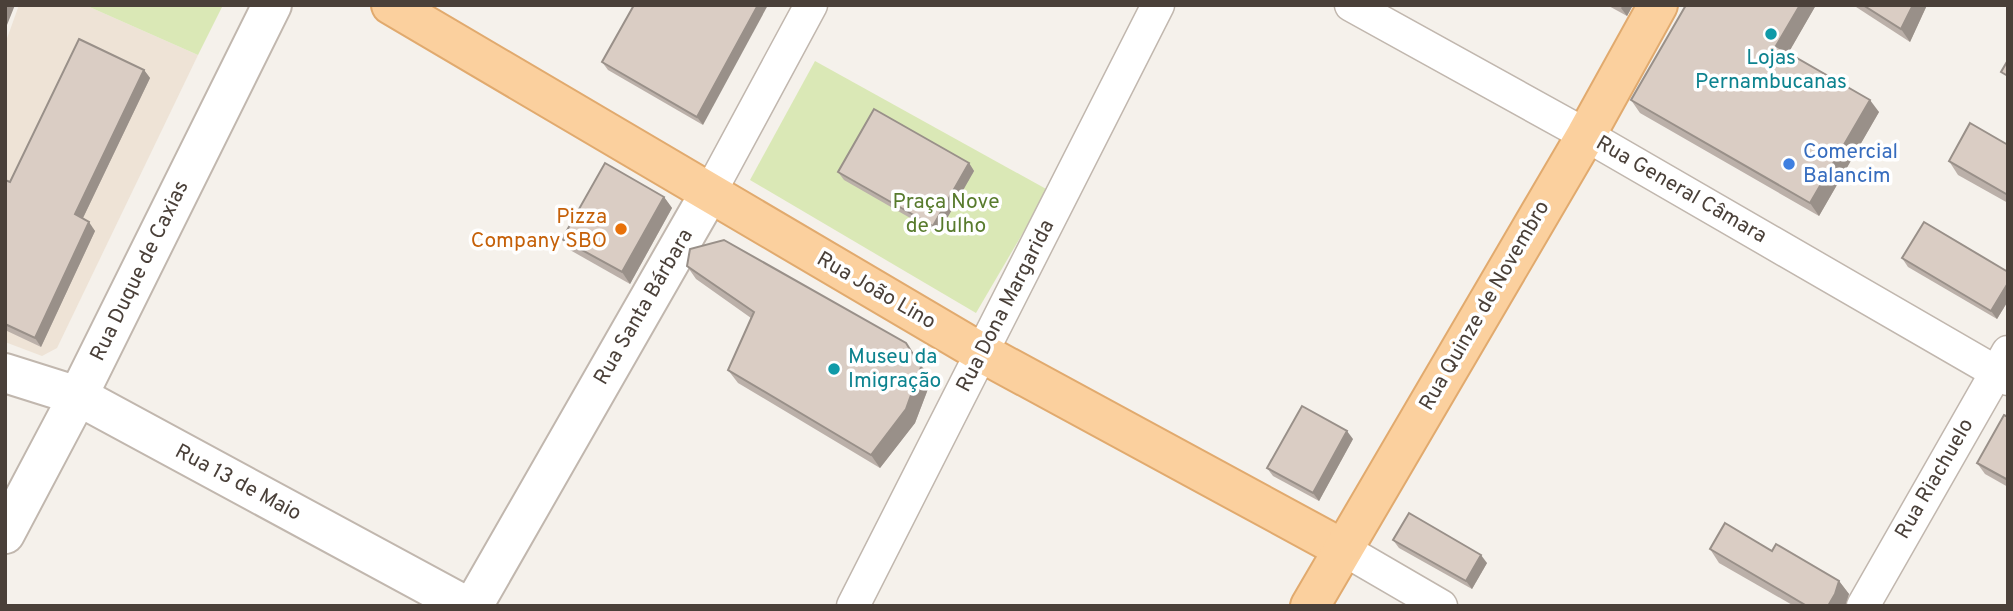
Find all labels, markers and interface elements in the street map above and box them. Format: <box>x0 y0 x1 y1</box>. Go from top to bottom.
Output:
marker: Lojas Pernambucanas <box>1763 26 1779 42</box>
place label: Lojas Pernambucanas <box>1695 45 1847 96</box>
street label: Rua General Câmara <box>1591 130 1771 250</box>
place label: Comercial Balancim <box>1803 139 1898 190</box>
marker: Comercial Balancim <box>1781 156 1797 172</box>
street label: Rua Duque de Caxias <box>85 176 195 366</box>
park label: Praça Nove de Julho <box>892 189 1000 240</box>
street label: Rua Quinze de Novembro <box>1414 196 1556 416</box>
place label: Pizza Company SBO <box>471 204 607 255</box>
street label: Rua Dona Margarida <box>951 215 1061 397</box>
marker: Pizza Company SBO <box>613 221 629 237</box>
street label: Rua Santa Bárbara <box>588 224 700 390</box>
street label: Rua João Lino <box>811 246 941 336</box>
place label: Museu da Imigração <box>848 344 941 395</box>
marker: Museu da Imigração <box>826 361 842 377</box>
street label: Rua Riachuelo <box>1890 414 1980 544</box>
street label: Rua 13 de Maio <box>170 438 306 528</box>

